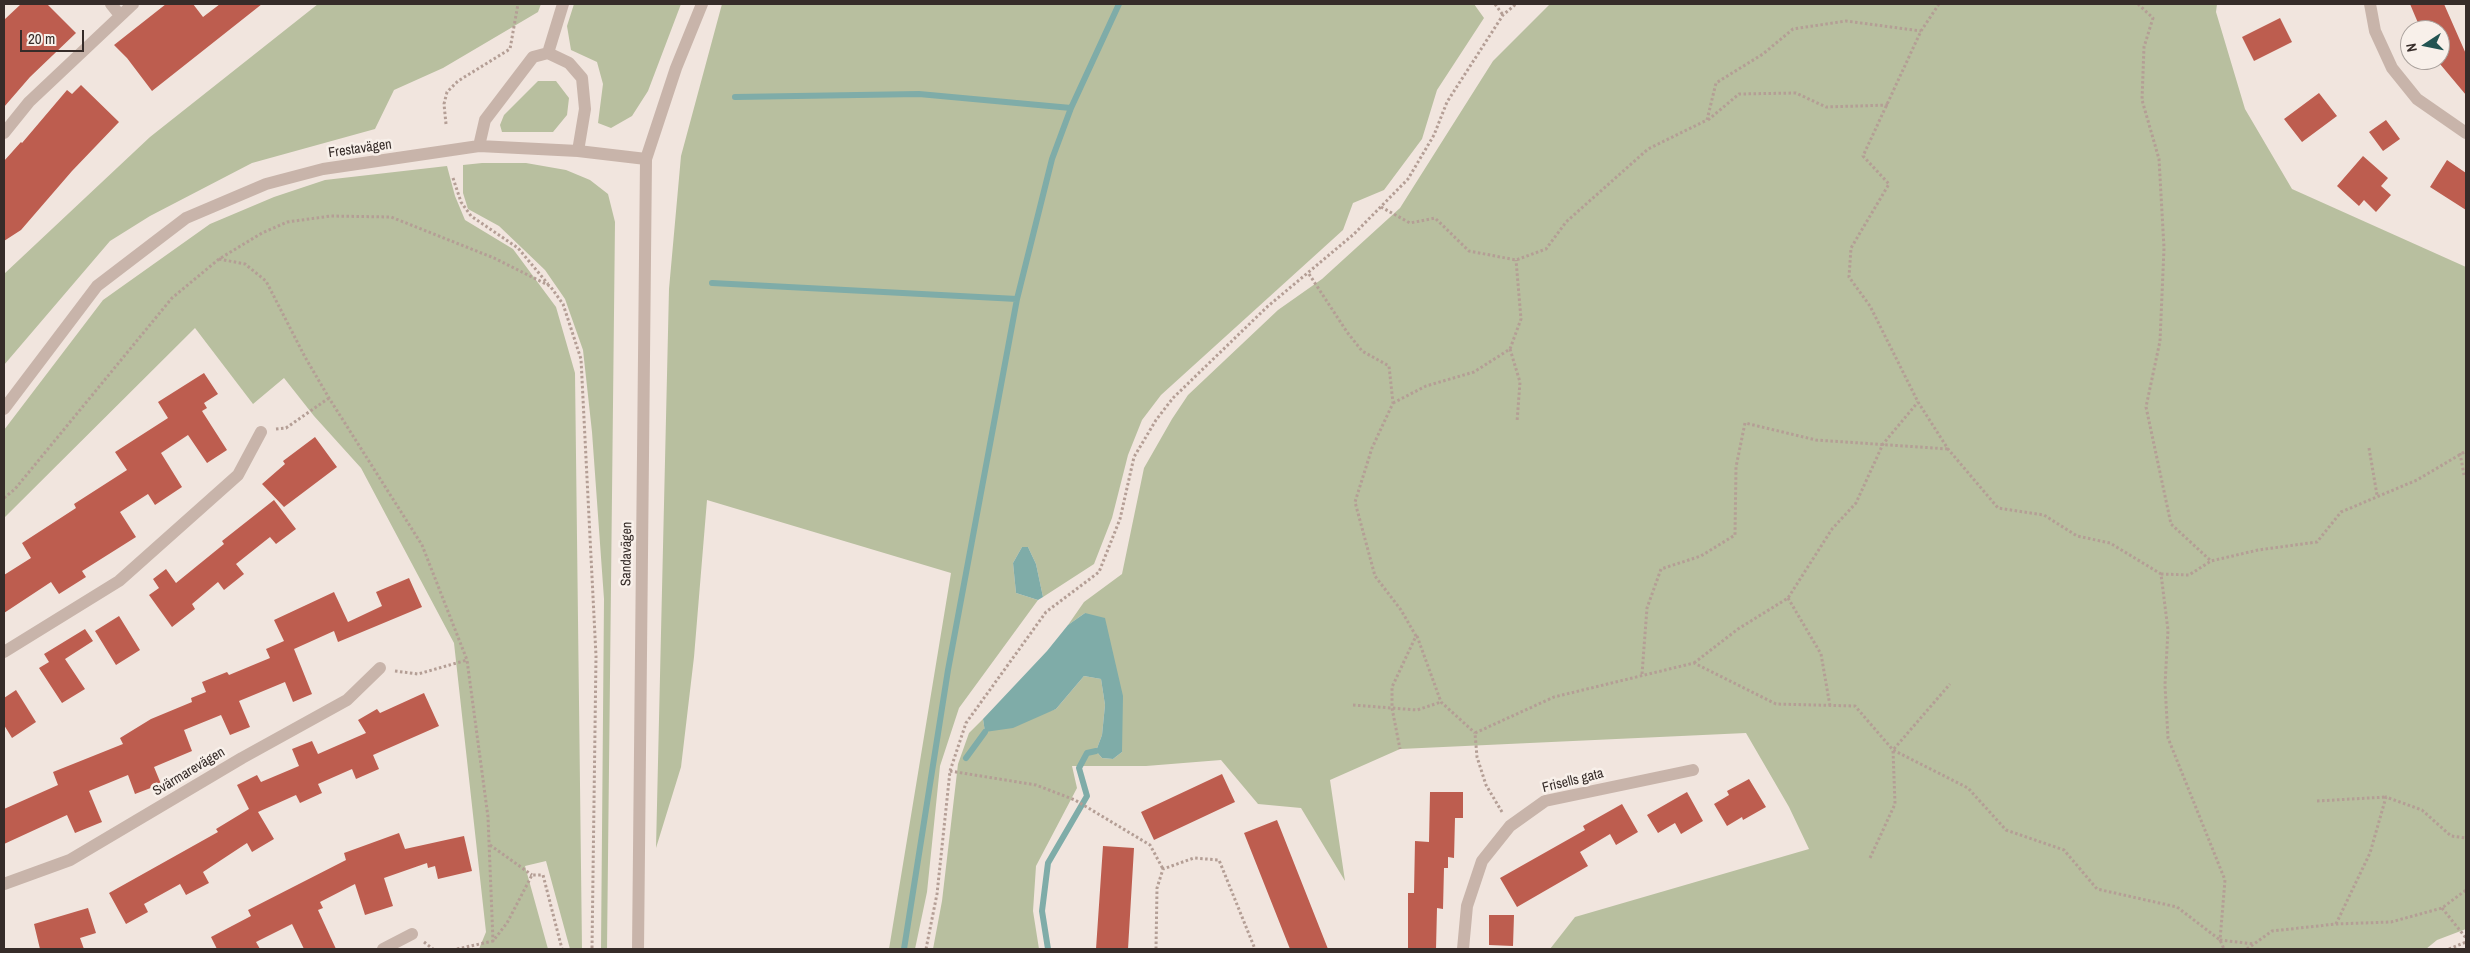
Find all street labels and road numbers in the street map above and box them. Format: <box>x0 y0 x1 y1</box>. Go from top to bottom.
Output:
street label: Frestavägen <box>327 136 393 162</box>
street label: Sandavägen <box>618 522 636 586</box>
street label: Svärmarevägen <box>150 744 228 800</box>
street label: Frisells gata <box>1541 765 1605 797</box>

